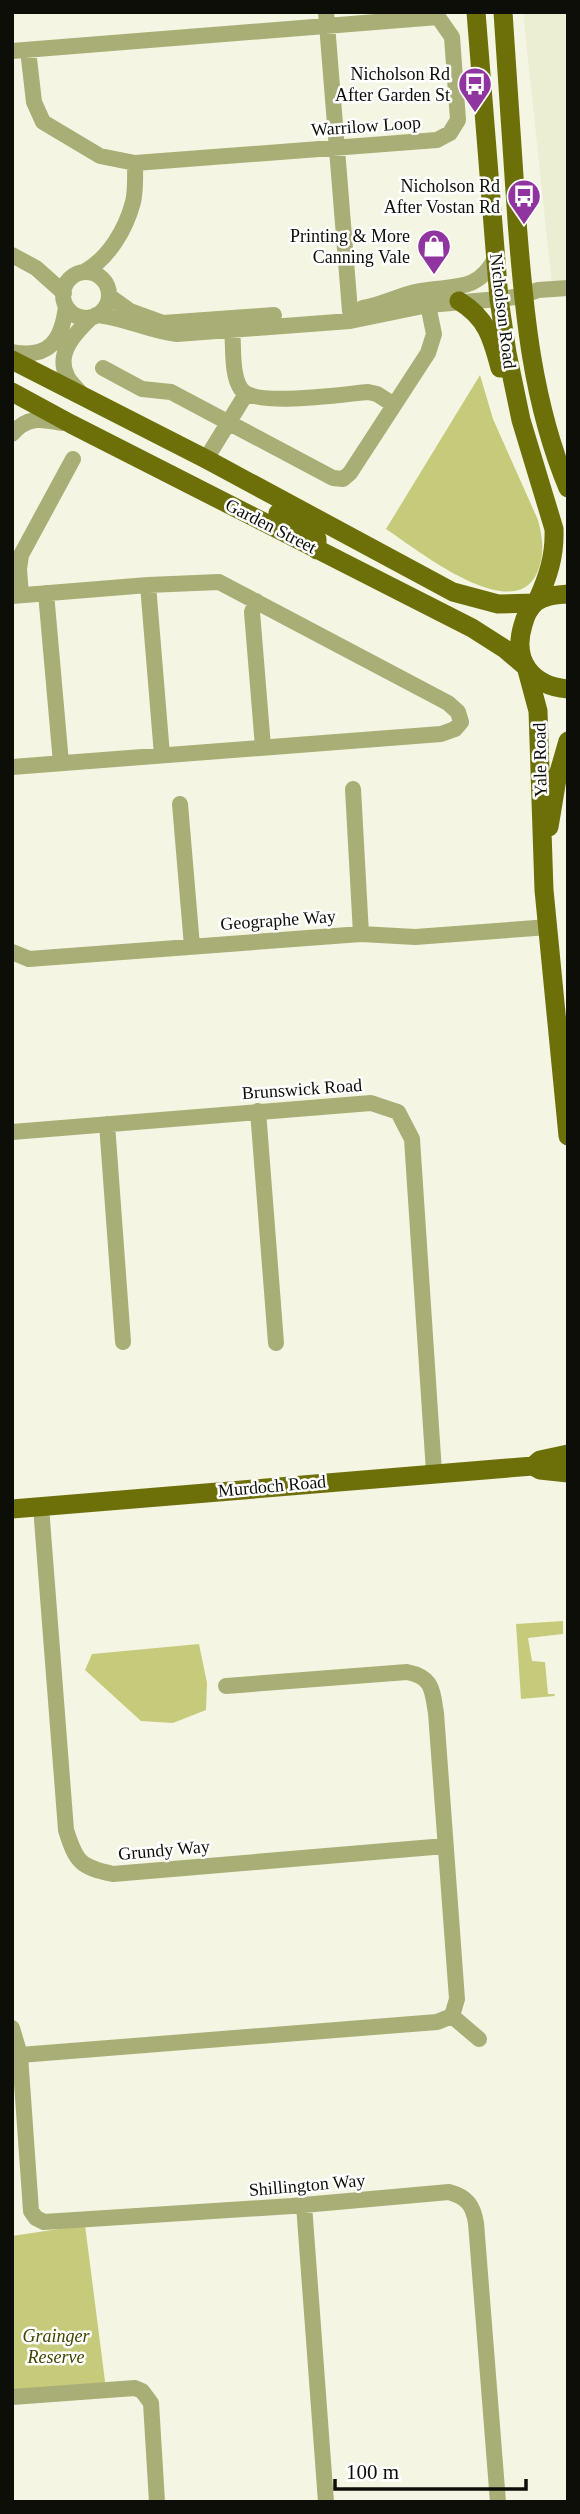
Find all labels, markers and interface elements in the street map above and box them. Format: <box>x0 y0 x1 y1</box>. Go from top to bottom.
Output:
place label: Nicholson Rd After Garden St <box>335 64 450 105</box>
bus stop icon: Nicholson Rd After Garden St <box>456 65 494 114</box>
street label: Warrilow Loop <box>310 112 422 140</box>
place label: Nicholson Rd After Vostan Rd <box>384 176 500 217</box>
bus stop icon: Nicholson Rd After Vostan Rd <box>505 177 543 226</box>
place label: Printing & More Canning Vale <box>290 226 410 267</box>
shop icon: Printing & More Canning Vale <box>415 227 453 276</box>
street label: Nicholson Road <box>486 252 520 370</box>
street label: Garden Street <box>222 495 320 557</box>
street label: Yale Road <box>529 722 551 798</box>
street label: Geographe Way <box>220 906 336 934</box>
street label: Brunswick Road <box>241 1075 363 1103</box>
street label: Murdoch Road <box>217 1471 327 1501</box>
street label: Grundy Way <box>117 1836 211 1864</box>
street label: Shillington Way <box>248 2170 366 2200</box>
park label: Grainger Reserve <box>23 2326 90 2367</box>
scale bar <box>335 2448 526 2492</box>
text: 100 m <box>346 2460 399 2484</box>

